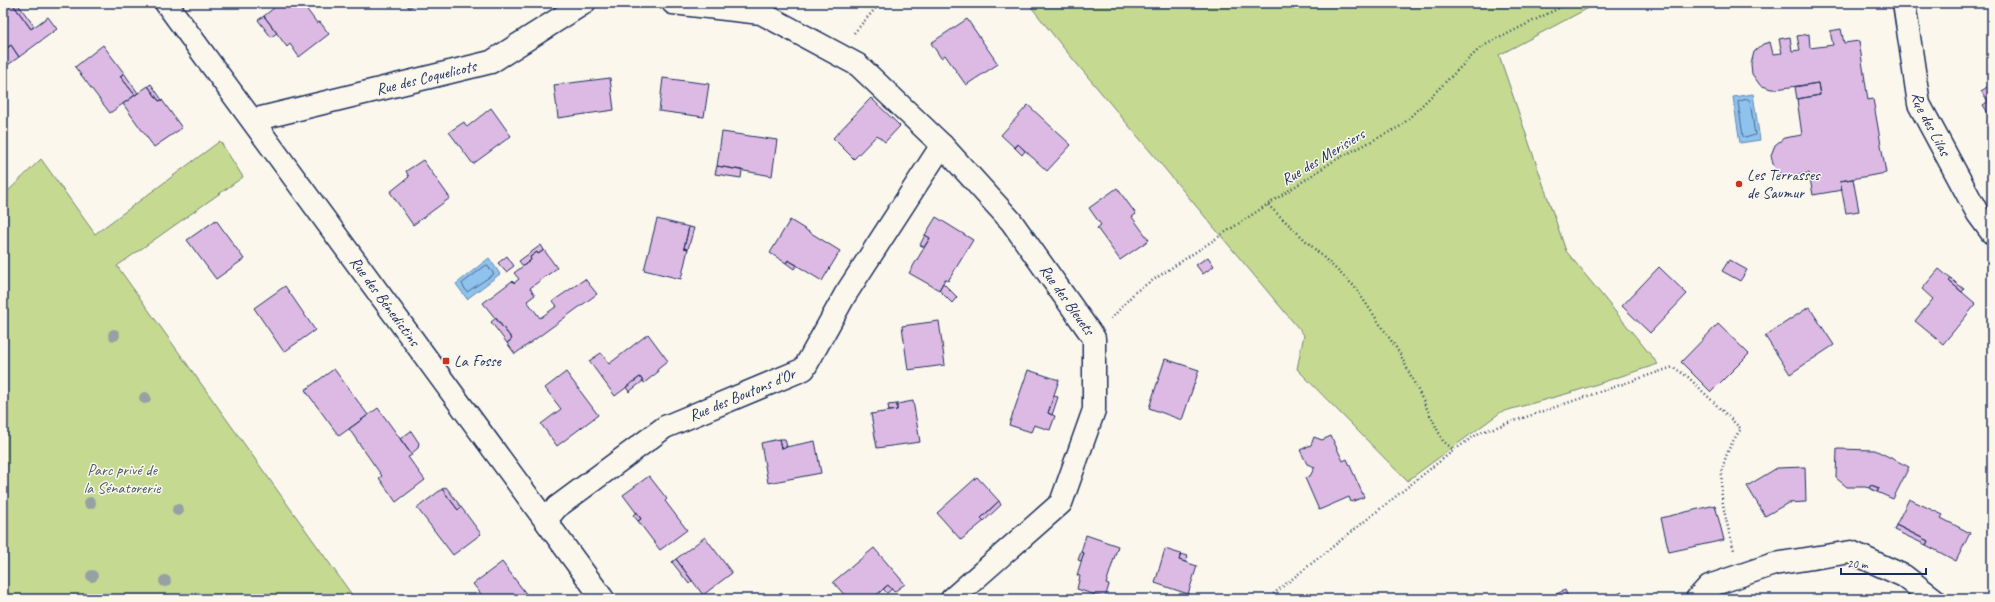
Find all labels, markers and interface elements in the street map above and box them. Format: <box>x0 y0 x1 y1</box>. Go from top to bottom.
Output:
street label: Rue des Coquelicots <box>374 56 479 100</box>
street label: Rue des Lilas <box>1907 91 1956 160</box>
street label: Rue des Merisiers <box>1277 123 1370 190</box>
place label: Les Terrasses de Saumur <box>1747 165 1821 203</box>
marker: Les Terrasses de Saumur <box>1734 179 1744 189</box>
street label: Rue des Bénedictins <box>345 253 425 351</box>
street label: Rue des Bleuets <box>1035 261 1100 340</box>
place label: La Fosse <box>454 351 502 371</box>
marker: La Fosse <box>441 356 451 366</box>
street label: Rue des Boutons d'Or <box>686 363 800 426</box>
park label: Parc privé de la Sénatorerie <box>84 460 162 498</box>
scale bar <box>1841 550 1926 576</box>
text: 20 m <box>1847 556 1869 572</box>

